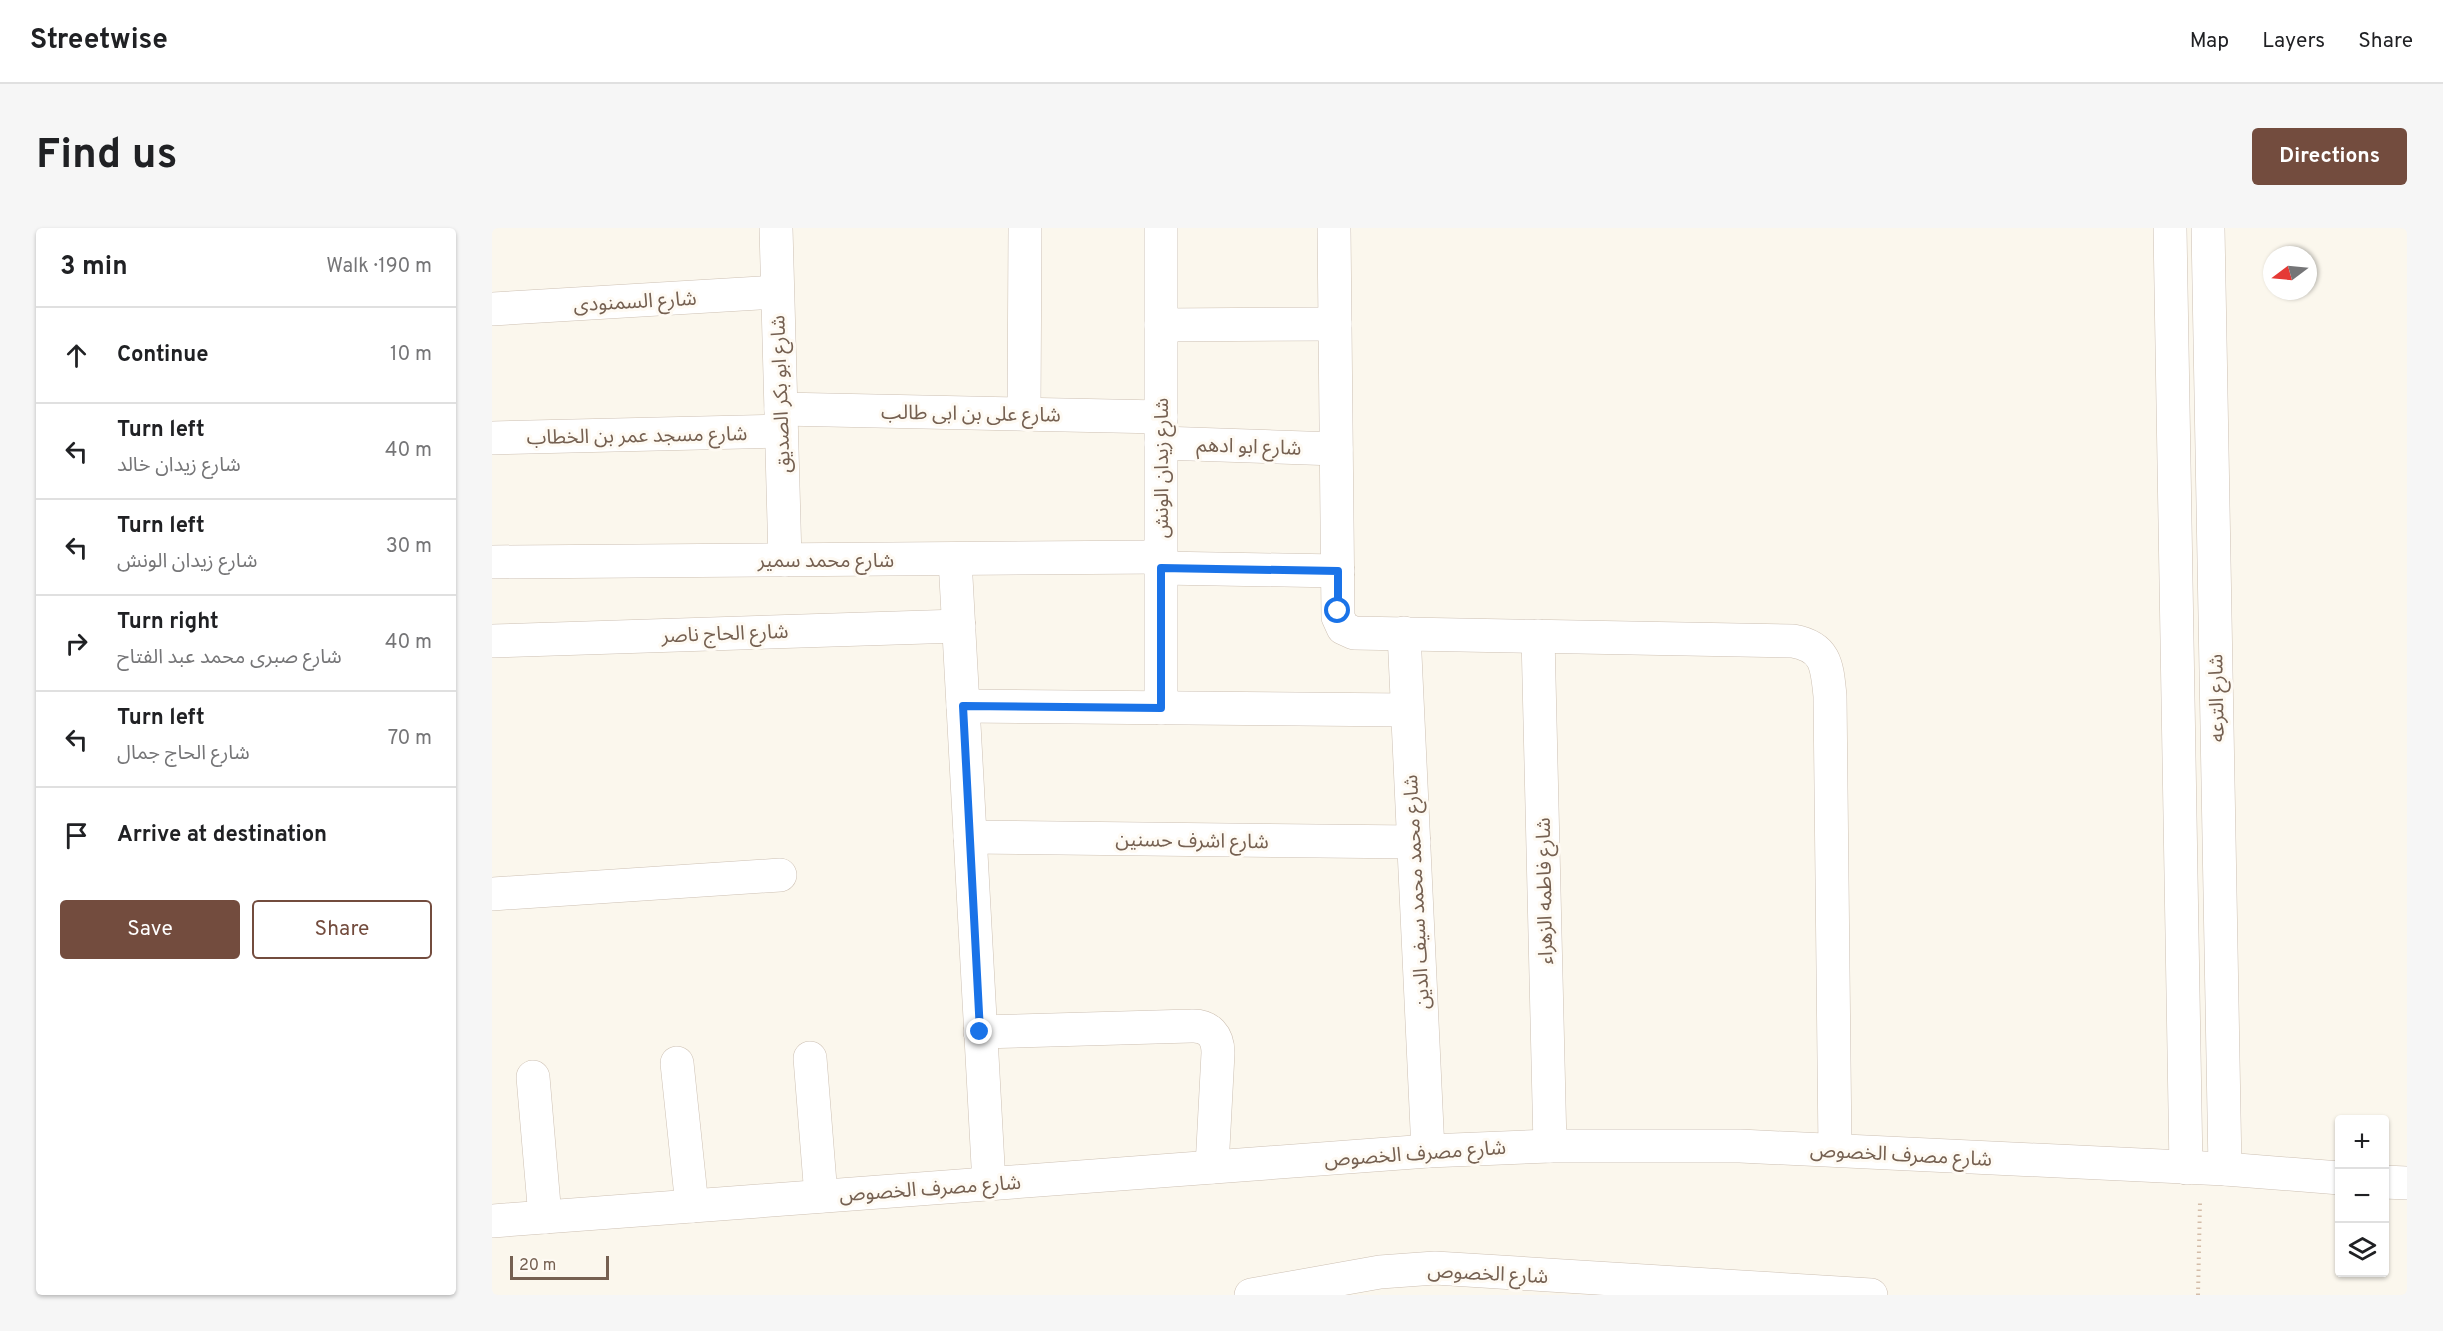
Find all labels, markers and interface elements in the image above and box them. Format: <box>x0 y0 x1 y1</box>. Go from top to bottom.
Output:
text: Streetwise <box>30 23 168 59</box>
text: Map <box>2190 28 2229 55</box>
text: Layers <box>2262 28 2325 55</box>
text: Share <box>2358 28 2413 55</box>
button: Directions <box>2252 128 2407 185</box>
text: Find us <box>36 130 177 183</box>
north arrow <box>2263 246 2317 300</box>
text: 3 min <box>60 251 128 284</box>
text: Walk · 190 m <box>326 254 432 280</box>
street label: شارع السمنودى <box>573 287 697 319</box>
street label: شارع ابو بكر الصديق <box>766 315 798 473</box>
icon: ahead <box>60 339 93 372</box>
text: Continue <box>117 342 208 369</box>
text: 10 m <box>390 342 432 368</box>
street label: شارع زيدان الونش <box>1150 398 1176 538</box>
street label: شارع على بن ابى طالب <box>881 400 1061 430</box>
text: Turn left <box>117 417 205 444</box>
street label: شارع مسجد عمر بن الخطاب <box>526 422 748 452</box>
street label: شارع ابو ادهم <box>1196 433 1302 463</box>
icon: left <box>60 435 93 468</box>
text: 40 m <box>385 438 432 464</box>
text: شارع زيدان خالد <box>117 453 241 479</box>
text: Turn left <box>117 513 205 540</box>
icon: left <box>60 531 93 564</box>
text: 30 m <box>386 534 432 560</box>
text: شارع زيدان الونش <box>117 549 257 575</box>
street label: شارع محمد سمير <box>757 549 894 575</box>
route start <box>1324 597 1350 623</box>
text: Turn right <box>117 609 219 636</box>
street label: شارع الحاج ناصر <box>660 620 789 650</box>
icon: right <box>60 627 93 660</box>
text: 40 m <box>385 630 432 656</box>
text: شارع صبرى محمد عبد الفتاح <box>117 645 342 671</box>
street label: شارع الترعه <box>2204 654 2232 742</box>
text: Turn left <box>117 705 205 732</box>
icon: left <box>60 723 93 756</box>
text: 70 m <box>388 726 432 752</box>
text: شارع الحاج جمال <box>117 741 250 767</box>
street label: شارع محمد محمد سيف الدين <box>1399 774 1437 1010</box>
street label: شارع فاطمه الزهراء <box>1532 817 1560 965</box>
icon: arrive <box>60 819 93 852</box>
text: Arrive at destination <box>117 822 327 849</box>
street label: شارع اشرف حسنين <box>1115 828 1269 856</box>
button: Save <box>60 900 240 959</box>
button: Share <box>252 900 432 959</box>
route end <box>966 1018 992 1044</box>
map controls <box>2335 1115 2389 1277</box>
button: + <box>2335 1115 2389 1169</box>
street label: شارع مصرف الخصوص <box>1323 1136 1507 1174</box>
street label: شارع مصرف الخصوص <box>1809 1138 1992 1174</box>
button: − <box>2335 1169 2389 1223</box>
street label: شارع مصرف الخصوص <box>838 1171 1022 1209</box>
button: layers <box>2335 1223 2389 1277</box>
scale bar <box>510 1253 609 1280</box>
text: 20 m <box>519 1256 556 1276</box>
street label: شارع الخصوص <box>1427 1259 1549 1291</box>

